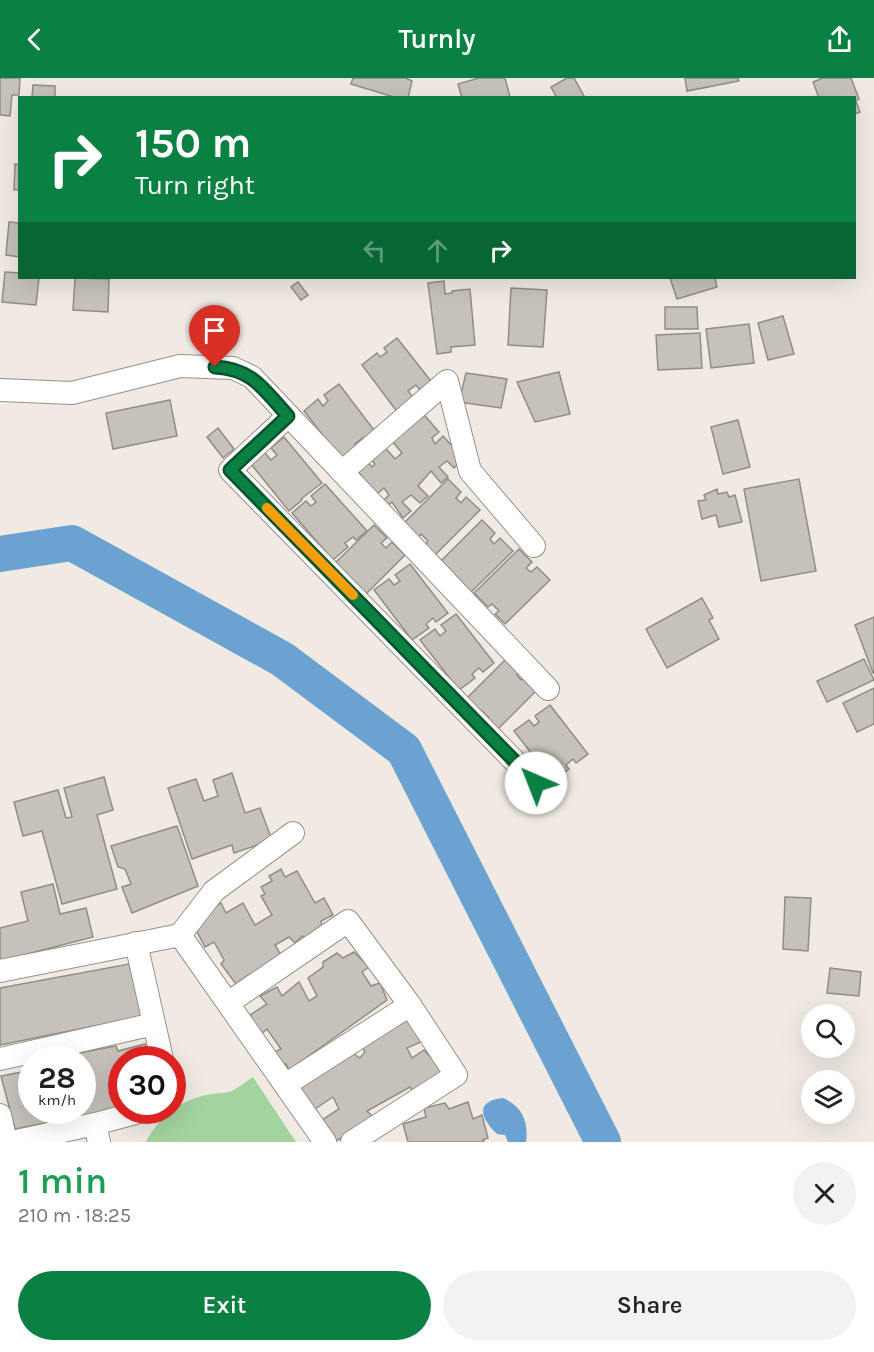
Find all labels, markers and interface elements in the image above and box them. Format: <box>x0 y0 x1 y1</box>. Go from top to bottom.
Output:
icon: back <box>18 23 51 56</box>
text: Turnly <box>398 23 476 55</box>
icon: share <box>823 23 856 56</box>
text: 150 m <box>135 118 251 168</box>
icon: right <box>36 120 114 198</box>
text: Turn right <box>135 169 255 201</box>
icon: left <box>358 234 391 267</box>
icon: ahead <box>421 234 454 267</box>
icon: right <box>484 234 517 267</box>
pin <box>189 305 240 367</box>
icon: arrive <box>198 314 231 347</box>
position arrow <box>504 751 568 815</box>
map controls <box>801 1004 855 1124</box>
button: search <box>801 1004 855 1058</box>
speed limit sign: 30 <box>108 1046 186 1124</box>
text: 28 <box>38 1060 76 1096</box>
button: layers <box>801 1070 855 1124</box>
text: km/h <box>38 1091 76 1109</box>
text: 1 min <box>18 1160 107 1202</box>
button: close <box>793 1162 856 1225</box>
text: 210 m · 18:25 <box>18 1204 131 1227</box>
button: Exit <box>18 1271 431 1340</box>
button: Share <box>443 1271 856 1340</box>

